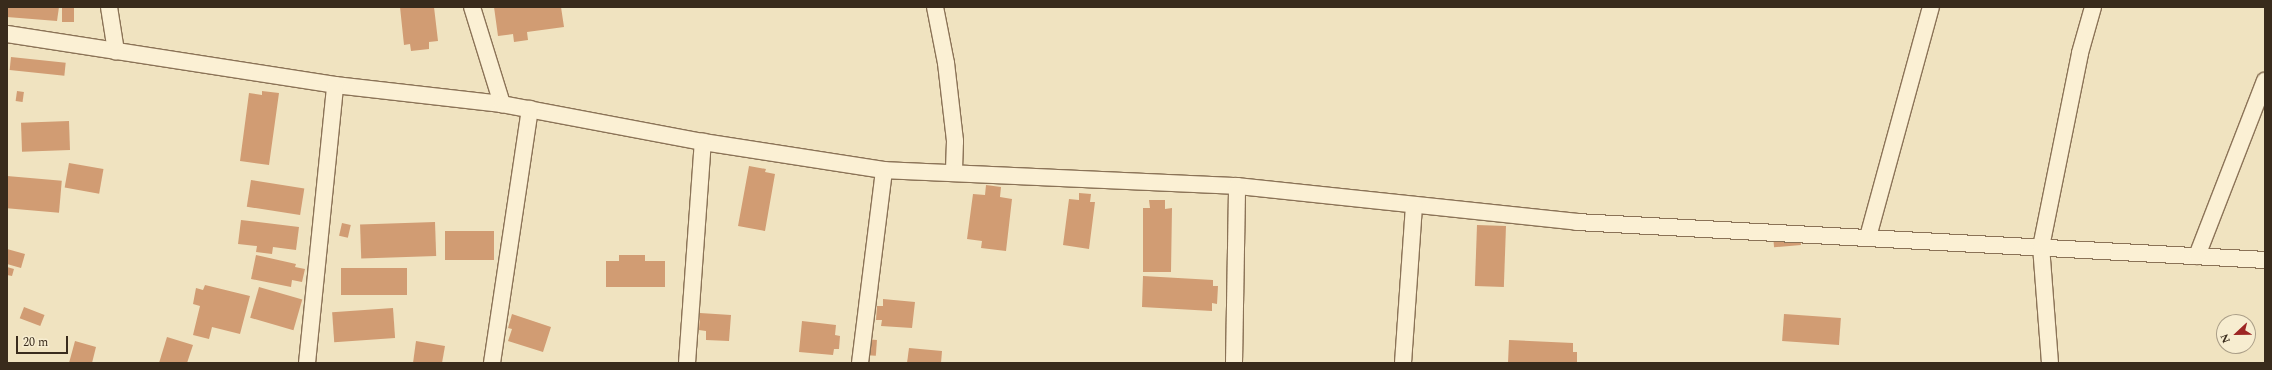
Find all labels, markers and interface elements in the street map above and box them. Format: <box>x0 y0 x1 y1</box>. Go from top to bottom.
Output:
north arrow <box>2216 314 2256 354</box>
scale bar <box>18 328 70 354</box>
text: N <box>2216 331 2235 346</box>
text: 20 m <box>23 333 48 352</box>

